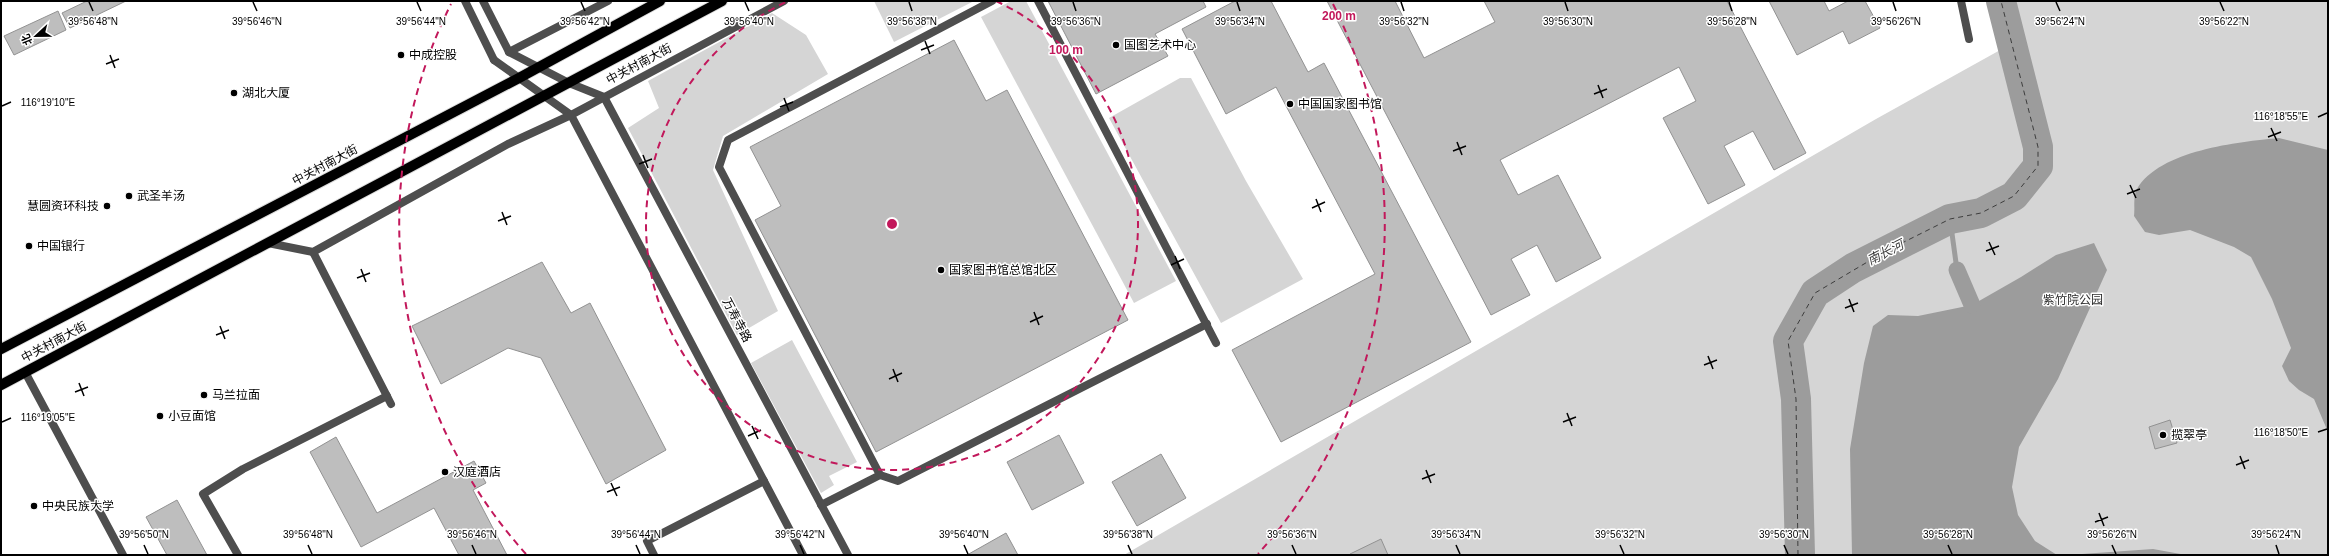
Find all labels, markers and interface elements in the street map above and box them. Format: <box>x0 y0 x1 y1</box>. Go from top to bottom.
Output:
text: 200 m <box>1322 9 1356 23</box>
north arrow <box>16 16 56 56</box>
text: 39°56'48"N <box>68 16 118 27</box>
text: 39°56'46"N <box>232 16 282 27</box>
text: 39°56'44"N <box>396 16 446 27</box>
text: 39°56'42"N <box>560 16 610 27</box>
text: 39°56'40"N <box>724 16 774 27</box>
text: 39°56'38"N <box>887 16 937 27</box>
text: 39°56'36"N <box>1051 16 1101 27</box>
text: 39°56'34"N <box>1215 16 1265 27</box>
text: 39°56'32"N <box>1379 16 1429 27</box>
text: 39°56'30"N <box>1543 16 1593 27</box>
text: 39°56'28"N <box>1707 16 1757 27</box>
text: 39°56'26"N <box>1871 16 1921 27</box>
text: 39°56'24"N <box>2035 16 2085 27</box>
text: 39°56'22"N <box>2199 16 2249 27</box>
text: 北 <box>19 32 34 47</box>
place label: 国图艺术中心 <box>1124 38 1196 52</box>
marker: 国图艺术中心 <box>1111 40 1121 50</box>
street label: 中关村南大街 <box>604 41 674 87</box>
text: 100 m <box>1049 43 1083 57</box>
place label: 中成控股 <box>409 48 457 62</box>
marker: 中成控股 <box>396 50 406 60</box>
place label: 湖北大厦 <box>242 86 290 100</box>
marker: 湖北大厦 <box>229 88 239 98</box>
text: 116°19'10"E <box>21 97 75 108</box>
place label: 中国国家图书馆 <box>1298 97 1382 111</box>
marker: 中国国家图书馆 <box>1285 99 1295 109</box>
text: 116°18'55"E <box>2254 111 2308 122</box>
street label: 中关村南大街 <box>290 142 360 188</box>
place label: 武圣羊汤 <box>137 189 185 203</box>
marker: 武圣羊汤 <box>124 191 134 201</box>
place label: 慧圆资环科技 <box>27 199 99 213</box>
marker: 慧圆资环科技 <box>102 201 112 211</box>
centre of rings <box>885 217 899 231</box>
water label: 南长河 <box>1864 236 1909 268</box>
place label: 中国银行 <box>37 239 85 253</box>
marker: 中国银行 <box>24 241 34 251</box>
place label: 国家图书馆总馆北区 <box>949 263 1057 277</box>
marker: 国家图书馆总馆北区 <box>936 265 946 275</box>
park label: 紫竹院公园 <box>2043 293 2103 307</box>
street label: 万寿寺路 <box>720 296 754 344</box>
street label: 中关村南大街 <box>19 319 89 365</box>
place label: 马兰拉面 <box>212 388 260 402</box>
marker: 马兰拉面 <box>199 390 209 400</box>
place label: 小豆面馆 <box>168 409 216 423</box>
marker: 小豆面馆 <box>155 411 165 421</box>
text: 116°19'05"E <box>21 412 75 423</box>
text: 116°18'50"E <box>2254 427 2308 438</box>
place label: 揽翠亭 <box>2171 428 2207 442</box>
marker: 揽翠亭 <box>2158 430 2168 440</box>
place label: 汉庭酒店 <box>453 465 501 479</box>
marker: 汉庭酒店 <box>440 467 450 477</box>
place label: 中央民族大学 <box>42 499 114 513</box>
marker: 中央民族大学 <box>29 501 39 511</box>
text: 39°56'50"N <box>119 529 169 540</box>
text: 39°56'48"N <box>283 529 333 540</box>
text: 39°56'46"N <box>447 529 497 540</box>
text: 39°56'44"N <box>611 529 661 540</box>
text: 39°56'42"N <box>775 529 825 540</box>
text: 39°56'40"N <box>939 529 989 540</box>
text: 39°56'38"N <box>1103 529 1153 540</box>
text: 39°56'36"N <box>1267 529 1317 540</box>
text: 39°56'34"N <box>1431 529 1481 540</box>
text: 39°56'32"N <box>1595 529 1645 540</box>
text: 39°56'30"N <box>1759 529 1809 540</box>
text: 39°56'28"N <box>1923 529 1973 540</box>
text: 39°56'26"N <box>2087 529 2137 540</box>
text: 39°56'24"N <box>2251 529 2301 540</box>

